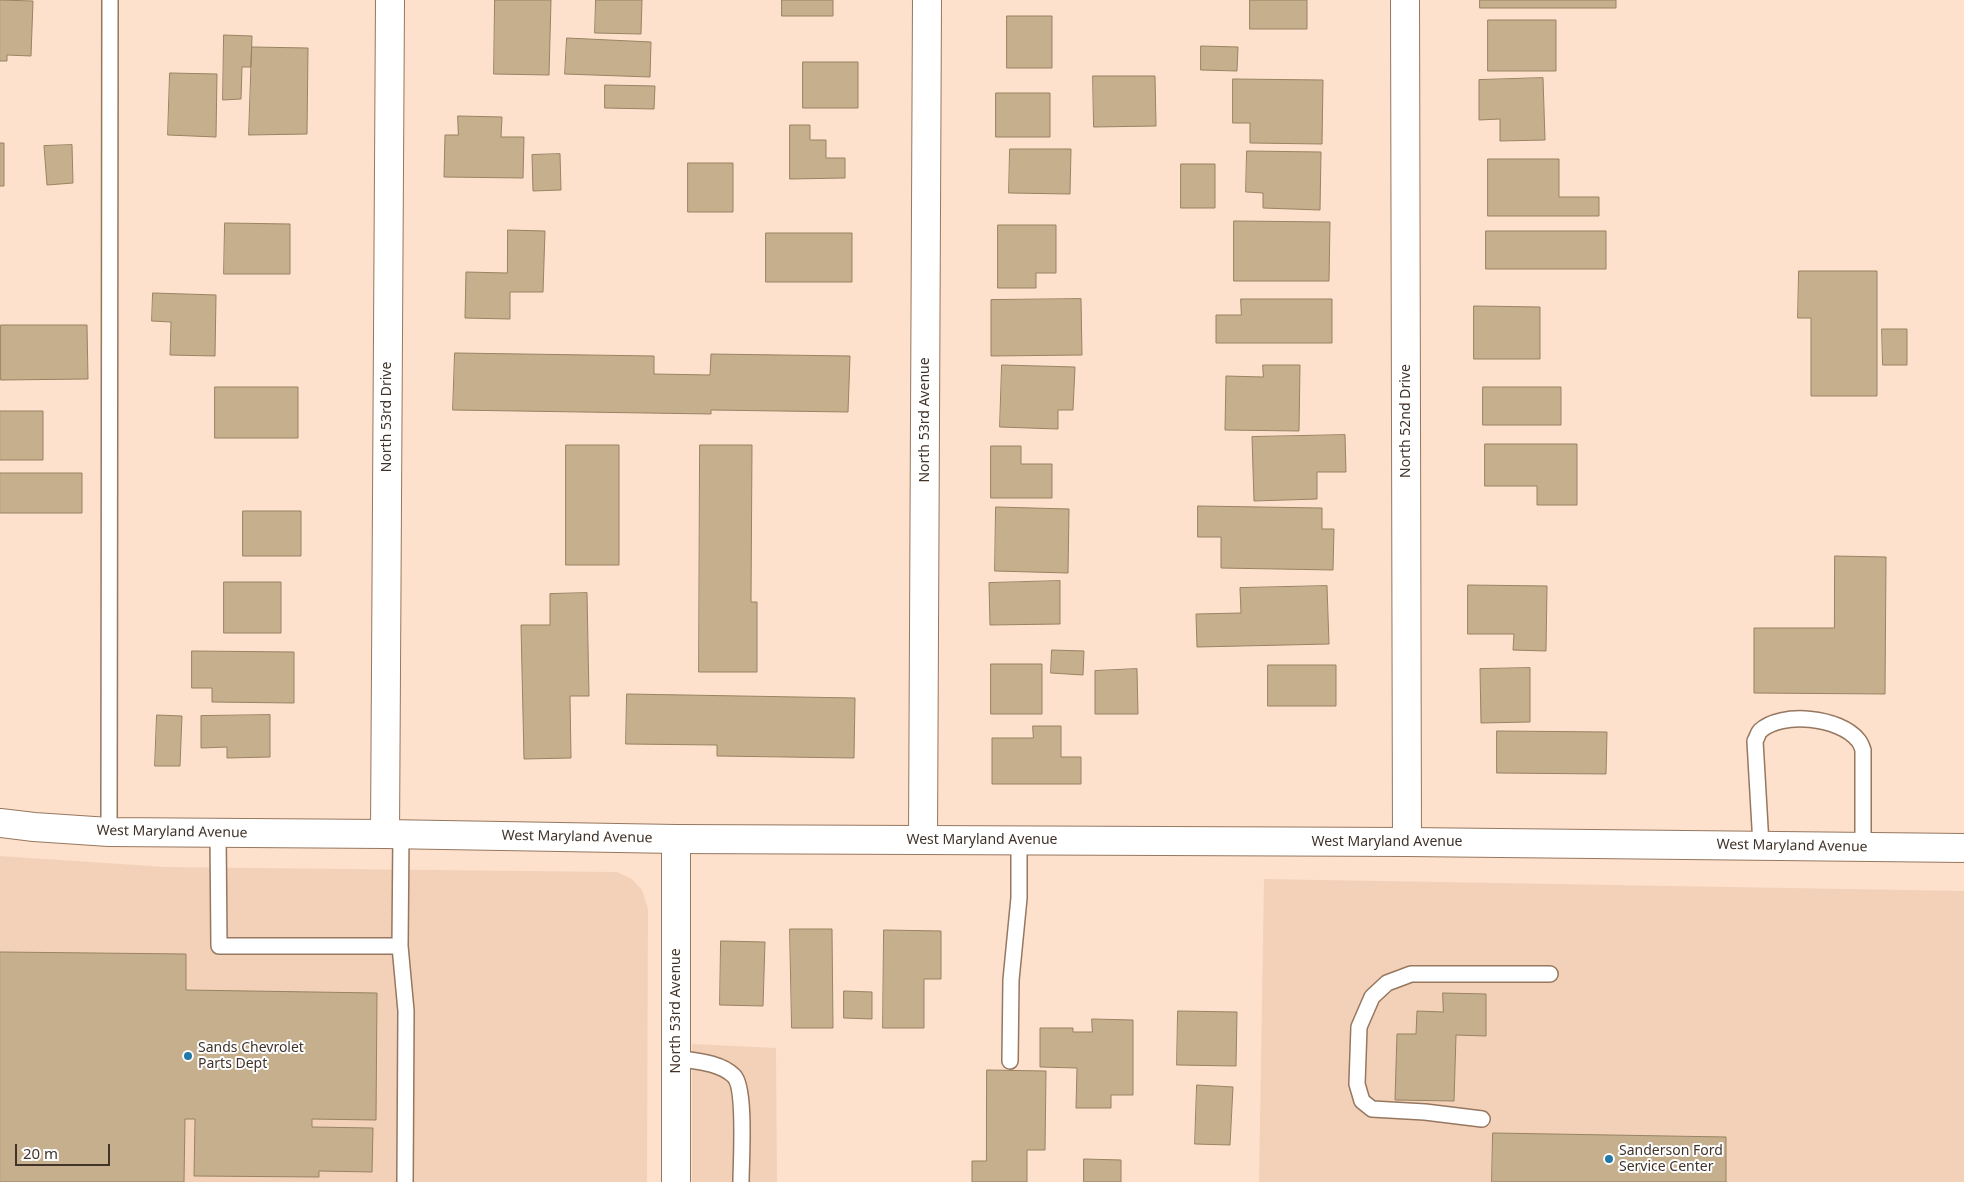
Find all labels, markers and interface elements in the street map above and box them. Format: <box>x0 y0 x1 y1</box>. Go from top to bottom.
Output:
street label: North 53rd Avenue <box>917 357 933 483</box>
street label: North 53rd Drive <box>379 362 395 472</box>
street label: North 52nd Drive <box>1398 364 1414 478</box>
street label: West Maryland Avenue <box>96 822 248 842</box>
street label: West Maryland Avenue <box>501 827 653 847</box>
street label: West Maryland Avenue <box>906 832 1058 848</box>
street label: West Maryland Avenue <box>1311 834 1463 850</box>
street label: West Maryland Avenue <box>1716 836 1868 856</box>
street label: North 53rd Avenue <box>668 948 684 1074</box>
place label: Sands Chevrolet Parts Dept <box>198 1040 304 1072</box>
marker: Sands Chevrolet Parts Dept <box>182 1050 194 1062</box>
scale bar <box>18 1134 112 1166</box>
text: 20 m <box>23 1143 58 1163</box>
place label: Sanderson Ford Service Center <box>1619 1143 1723 1176</box>
marker: Sanderson Ford Service Center <box>1603 1153 1615 1165</box>

